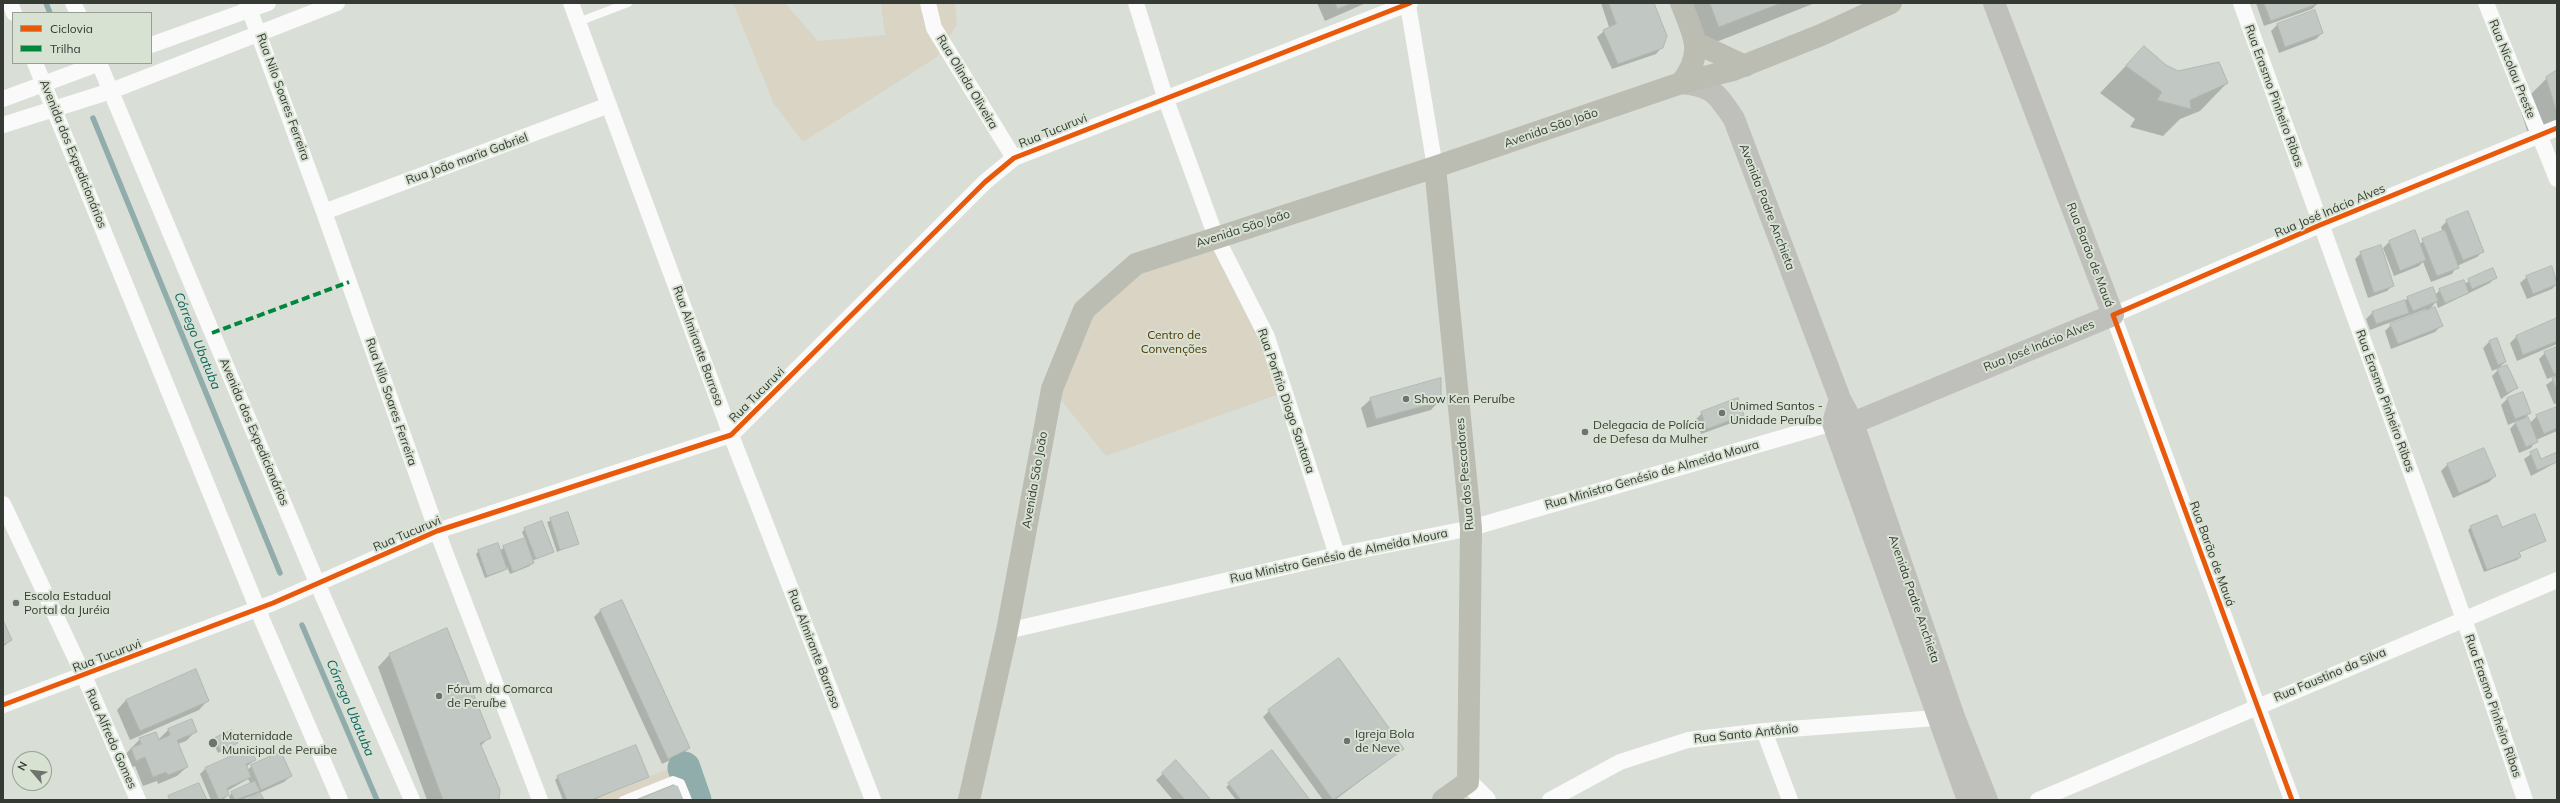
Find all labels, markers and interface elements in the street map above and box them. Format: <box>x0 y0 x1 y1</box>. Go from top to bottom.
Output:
legend <box>12 12 152 64</box>
street label: Rua Nicolau Preste <box>2486 18 2538 120</box>
text: Ciclovia <box>50 21 93 36</box>
street label: Rua Erasmo Pinheiro Ribas <box>2242 23 2306 169</box>
street label: Rua Nilo Soares Ferreira <box>253 31 313 163</box>
street label: Rua Olinda Oliveira <box>933 32 1001 132</box>
text: Trilha <box>50 41 81 56</box>
street label: Avenida dos Expedicionários <box>37 78 109 230</box>
street label: Avenida São João <box>1502 105 1600 151</box>
street label: Rua Tucuruvi <box>1017 111 1089 151</box>
street label: Rua João maria Gabriel <box>404 130 530 188</box>
street label: Avenida Padre Anchieta <box>1736 142 1798 272</box>
street label: Rua José Inácio Alves <box>2273 181 2387 241</box>
street label: Rua Barão de Mauá <box>2063 201 2117 309</box>
street label: Avenida São João <box>1194 207 1292 251</box>
street label: Rua Almirante Barroso <box>670 284 726 408</box>
water label: Córrego Ubatuba <box>170 290 224 392</box>
street label: Rua José Inácio Alves <box>1981 317 2097 375</box>
street label: Rua Porfirio Diogo Santana <box>1254 327 1318 475</box>
park label: Centro de Convenções <box>1141 328 1207 356</box>
street label: Rua Erasmo Pinheiro Ribas <box>2353 328 2417 474</box>
street label: Rua Nilo Soares Ferreira <box>362 336 420 468</box>
street label: Avenida dos Expedicionários <box>216 356 292 508</box>
street label: Rua Tucuruvi <box>726 364 788 426</box>
place label: Show Ken Peruíbe <box>1414 392 1515 406</box>
marker: Show Ken Peruíbe <box>1401 394 1411 404</box>
place label: Unimed Santos - Unidade Peruíbe <box>1730 399 1823 427</box>
marker: Unimed Santos - Unidade Peruíbe <box>1717 408 1727 418</box>
street label: Rua dos Pescadores <box>1453 417 1477 531</box>
place label: Delegacia de Polícia de Defesa da Mulher <box>1593 418 1708 446</box>
marker: Delegacia de Polícia de Defesa da Mulher <box>1580 427 1590 437</box>
street label: Avenida São João <box>1019 430 1051 530</box>
street label: Rua Ministro Genésio de Almeida Moura <box>1543 437 1761 513</box>
street label: Rua Barão de Mauá <box>2186 499 2238 609</box>
street label: Rua Tucuruvi <box>371 513 443 555</box>
street label: Rua Ministro Genésio de Almeida Moura <box>1229 526 1449 586</box>
street label: Avenida Padre Anchieta <box>1885 533 1943 665</box>
street label: Rua Almirante Barroso <box>785 587 843 711</box>
place label: Escola Estadual Portal da Juréia <box>24 589 111 617</box>
marker: Escola Estadual Portal da Juréia <box>11 598 21 608</box>
street label: Rua Erasmo Pinheiro Ribas <box>2462 633 2524 779</box>
street label: Rua Tucuruvi <box>71 636 143 676</box>
street label: Rua Faustino da Silva <box>2272 645 2388 705</box>
water label: Córrego Ubatuba <box>323 657 377 759</box>
place label: Fórum da Comarca de Peruíbe <box>447 682 553 710</box>
street label: Rua Alfredo Gomes <box>82 687 140 791</box>
marker: Fórum da Comarca de Peruíbe <box>434 691 444 701</box>
street label: Rua Santo Antônio <box>1693 721 1799 747</box>
place label: Igreja Bola de Neve <box>1355 727 1414 755</box>
place label: Maternidade Municipal de Peruibe <box>222 729 337 757</box>
marker: Igreja Bola de Neve <box>1342 736 1352 746</box>
marker: Maternidade Municipal de Peruibe <box>207 737 219 749</box>
north arrow <box>12 751 52 791</box>
text: N <box>14 759 30 773</box>

